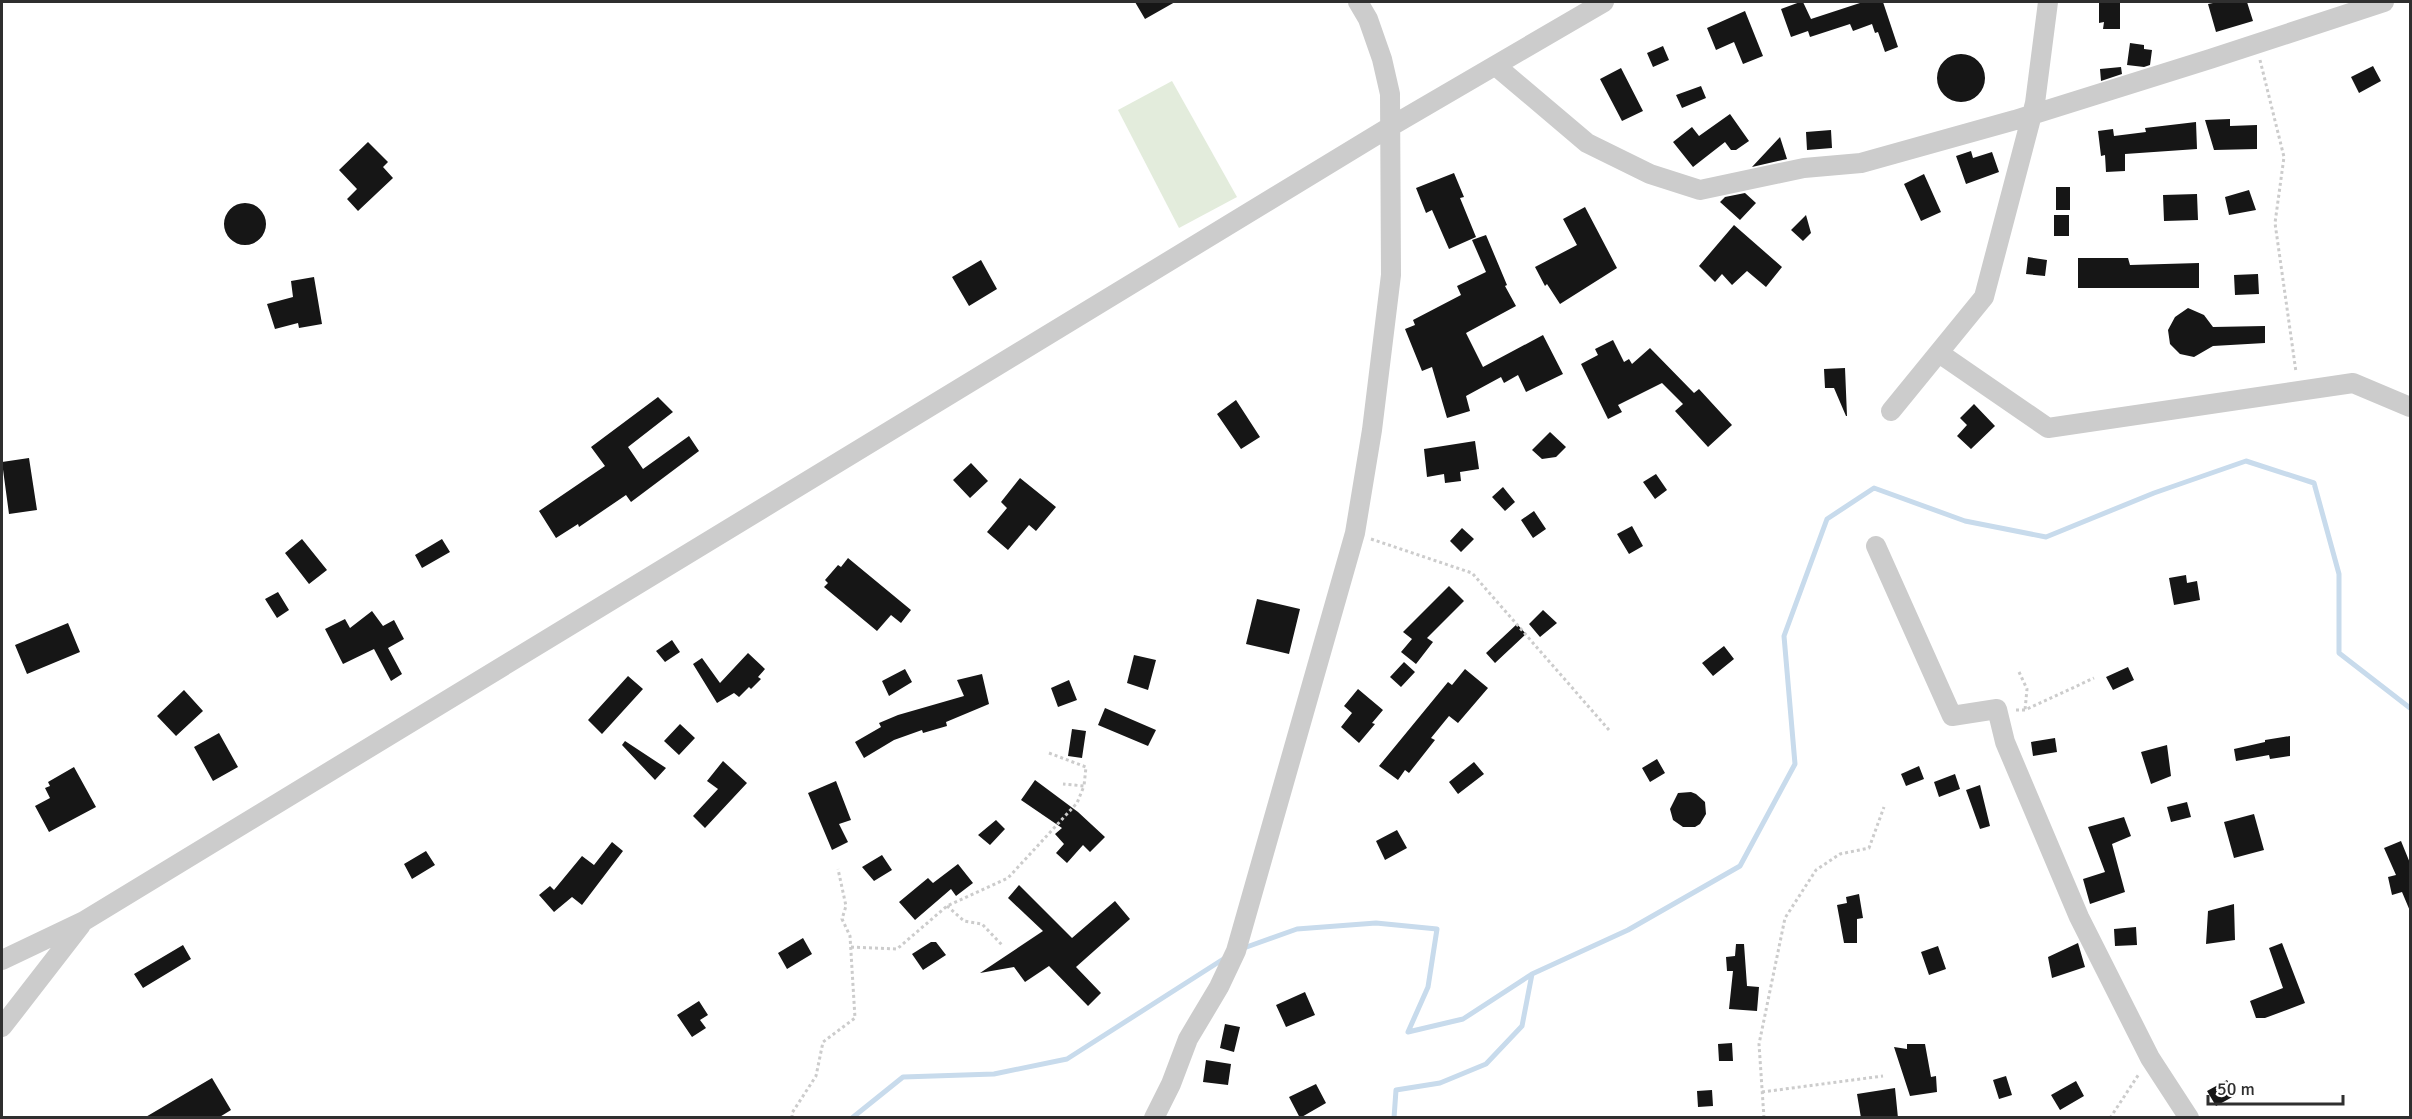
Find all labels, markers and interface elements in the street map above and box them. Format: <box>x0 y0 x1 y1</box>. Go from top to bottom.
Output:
scale bar <box>2208 1068 2343 1106</box>
text: 50 m <box>2217 1078 2255 1100</box>

